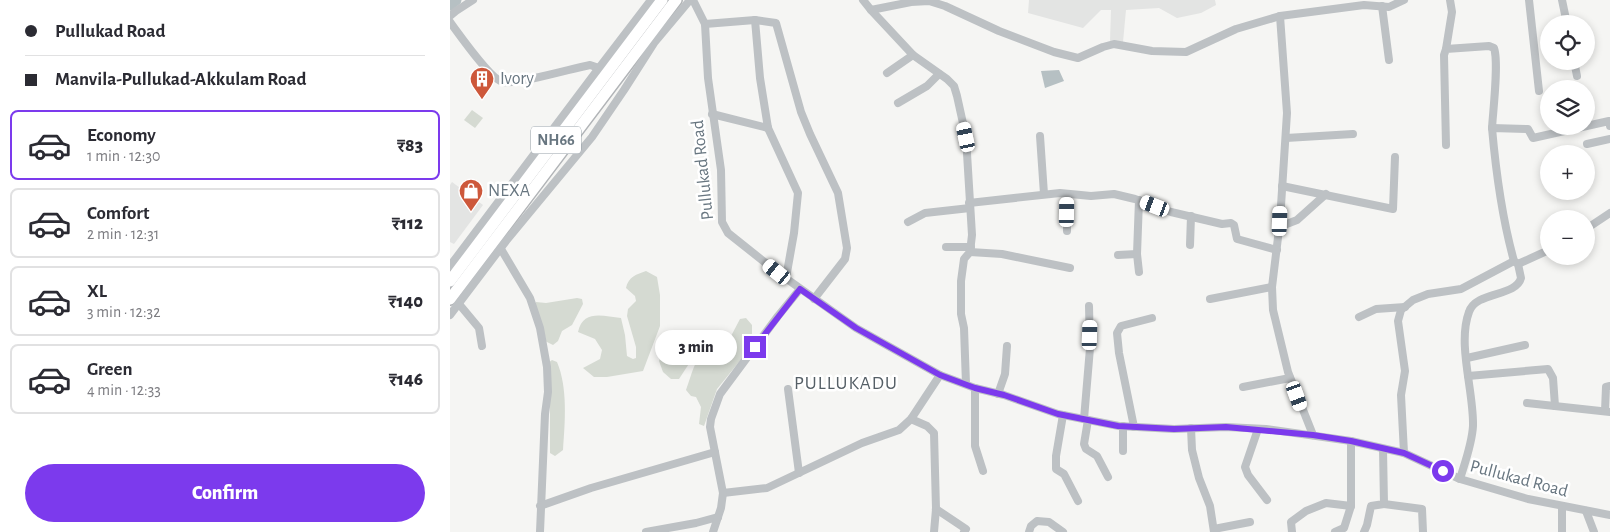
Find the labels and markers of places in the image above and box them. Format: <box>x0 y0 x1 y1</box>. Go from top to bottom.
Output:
building icon: Ivory <box>469 66 495 100</box>
place label: Ivory <box>500 70 534 88</box>
shop icon: NEXA <box>458 178 484 212</box>
place label: NEXA <box>488 182 531 200</box>

